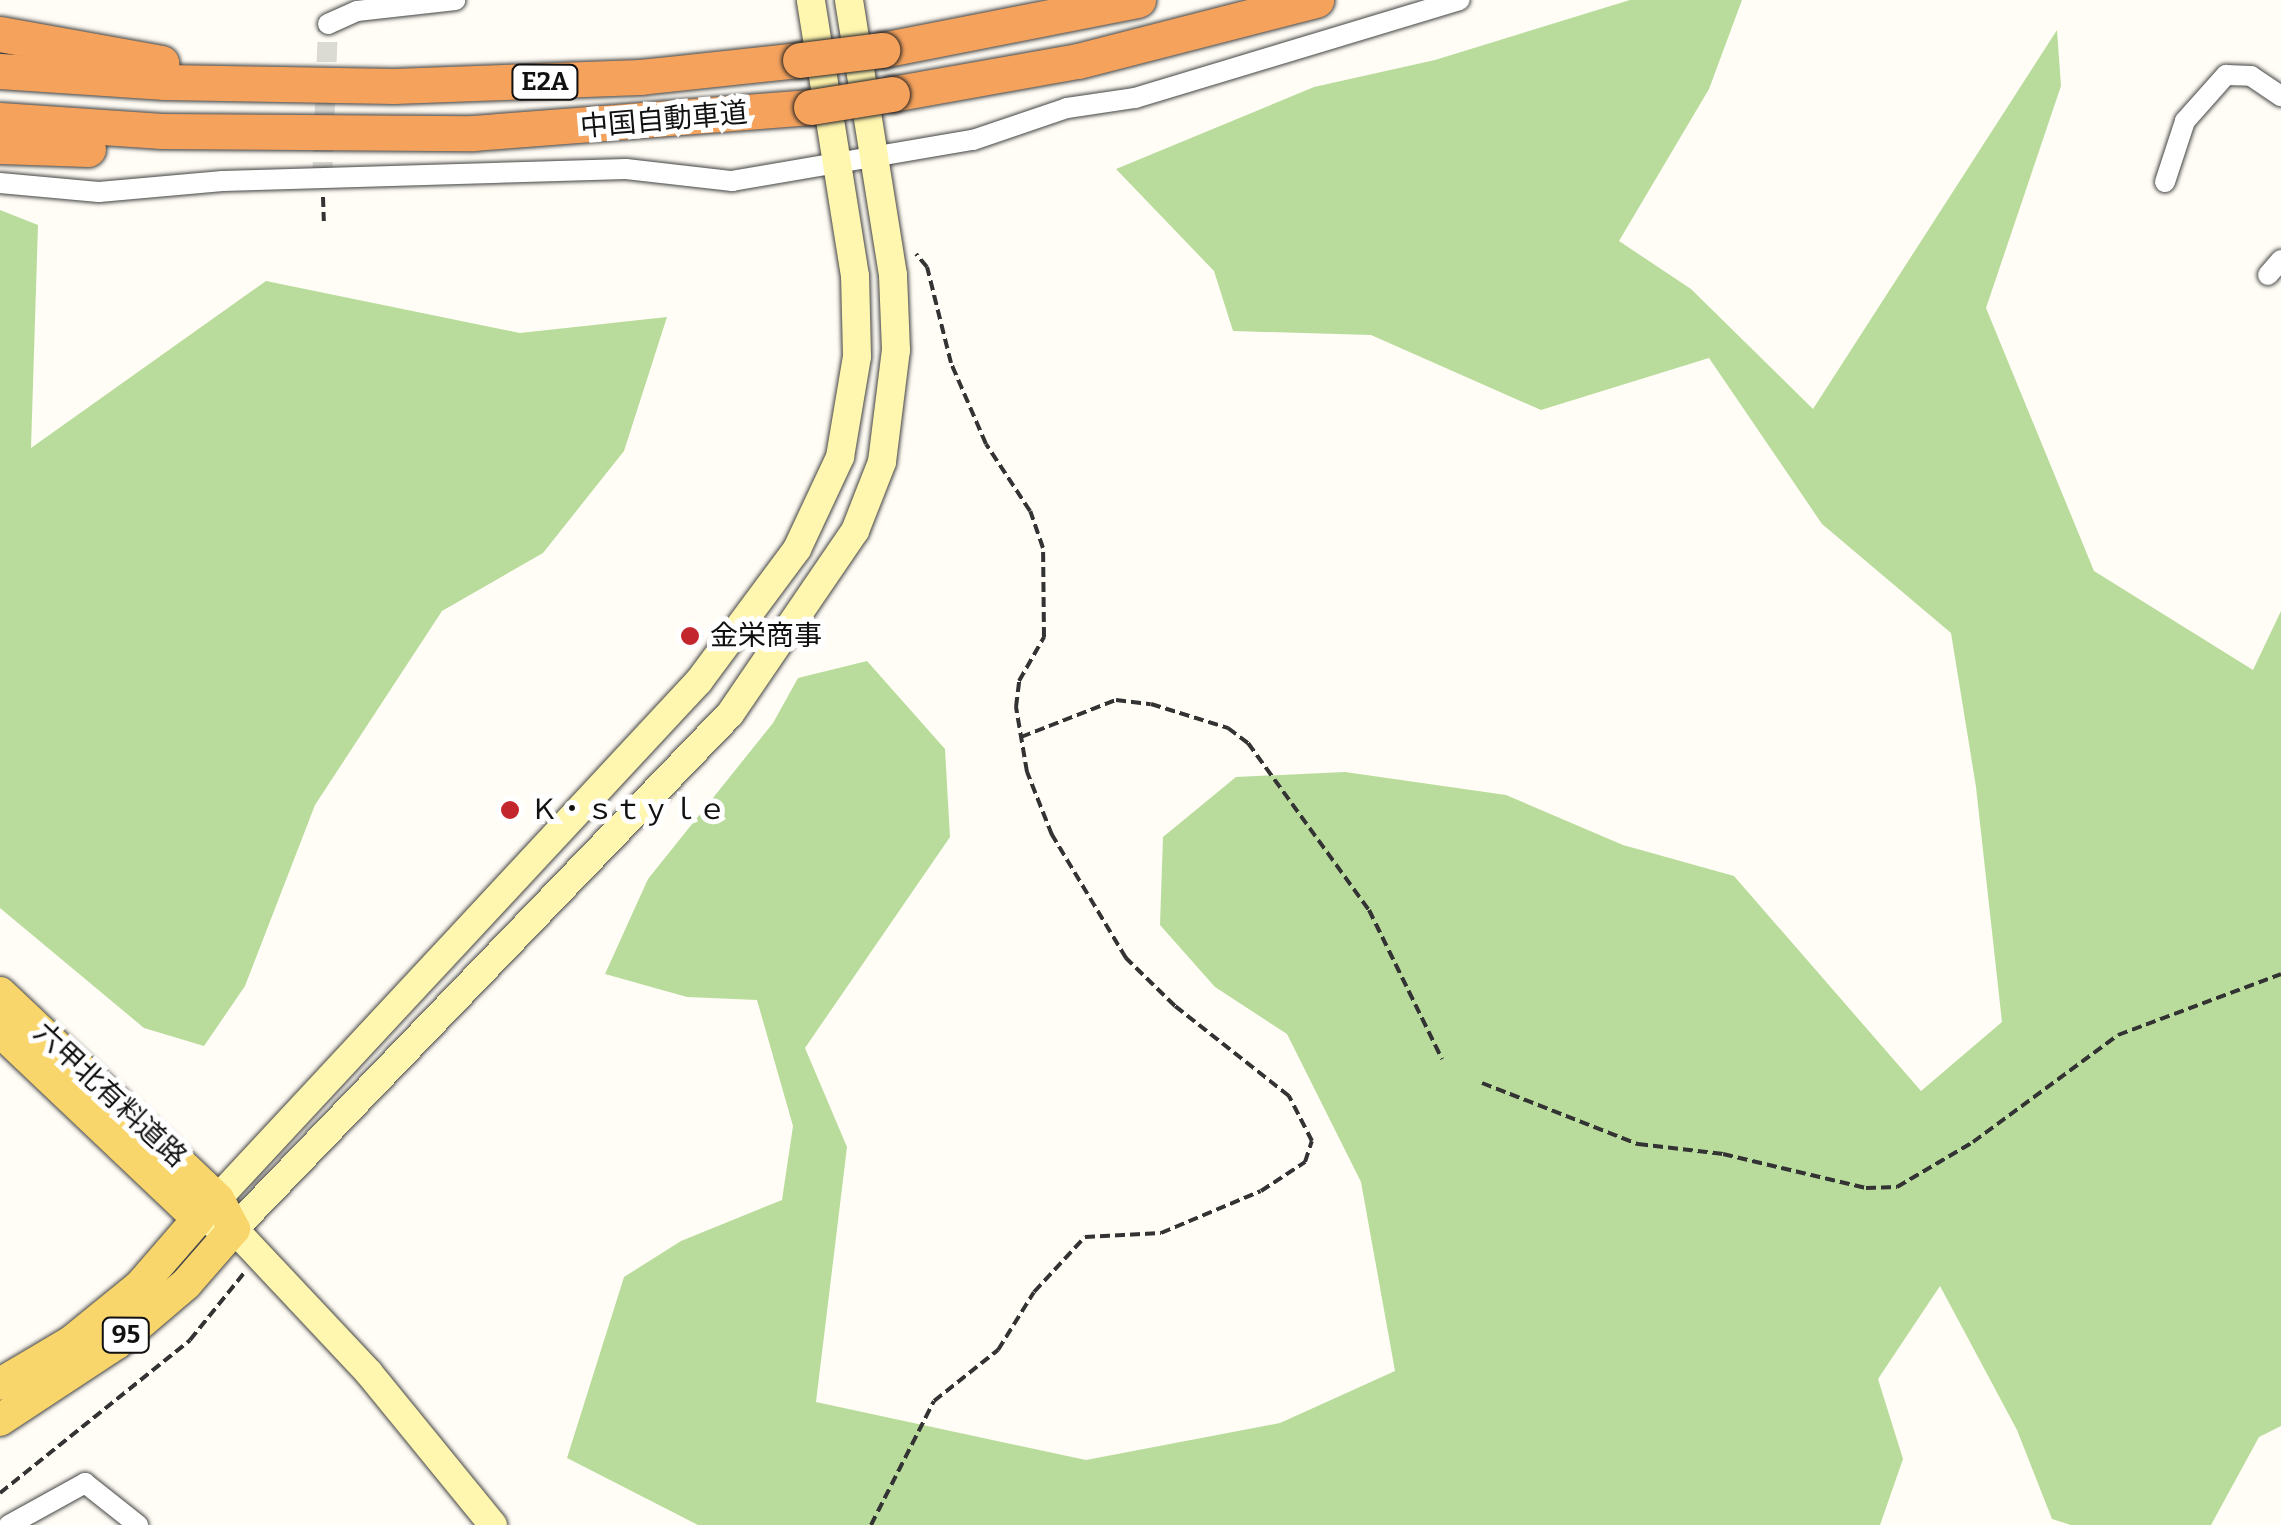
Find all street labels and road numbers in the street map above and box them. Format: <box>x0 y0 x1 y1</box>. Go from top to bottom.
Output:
road number: E2A <box>510 62 580 102</box>
street label: 中国自動車道 <box>579 96 749 144</box>
street label: 六甲北有料道路 <box>27 1016 193 1174</box>
road number: 95 <box>101 1315 151 1355</box>

